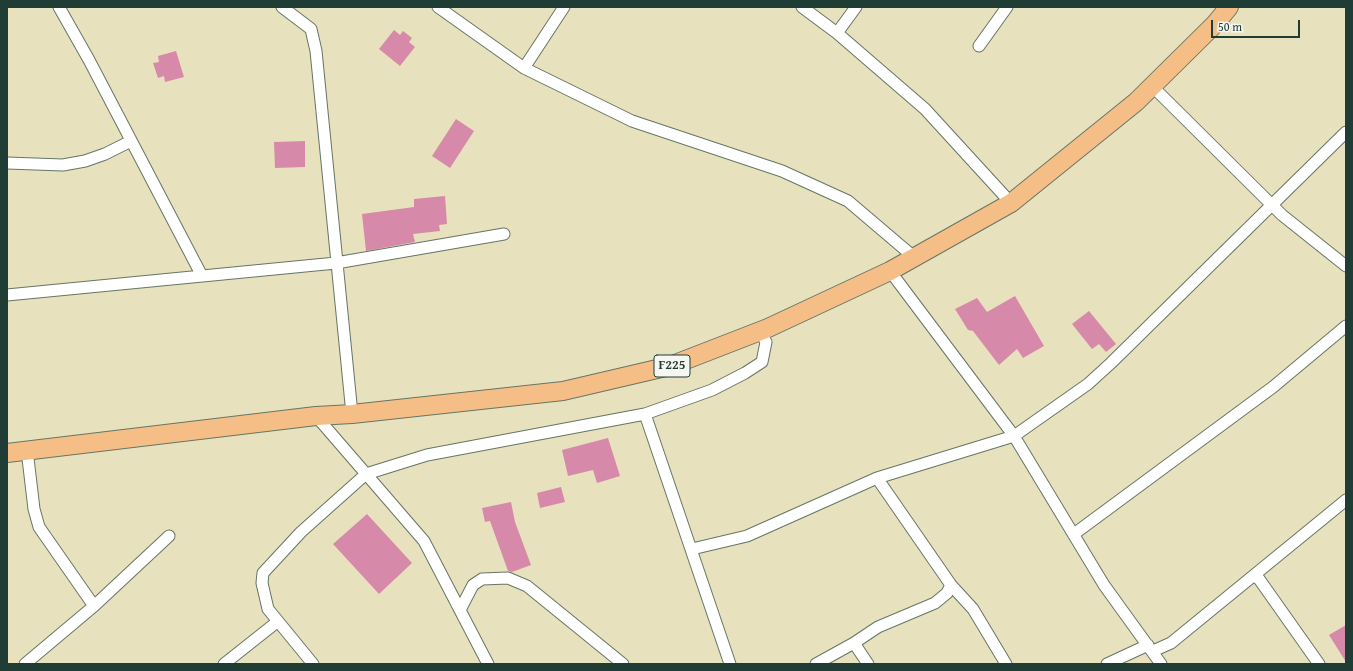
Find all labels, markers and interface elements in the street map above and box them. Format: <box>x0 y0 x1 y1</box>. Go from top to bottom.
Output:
scale bar <box>1213 12 1302 38</box>
text: 50 m <box>1218 18 1242 35</box>
road number: F225 <box>654 355 690 377</box>

